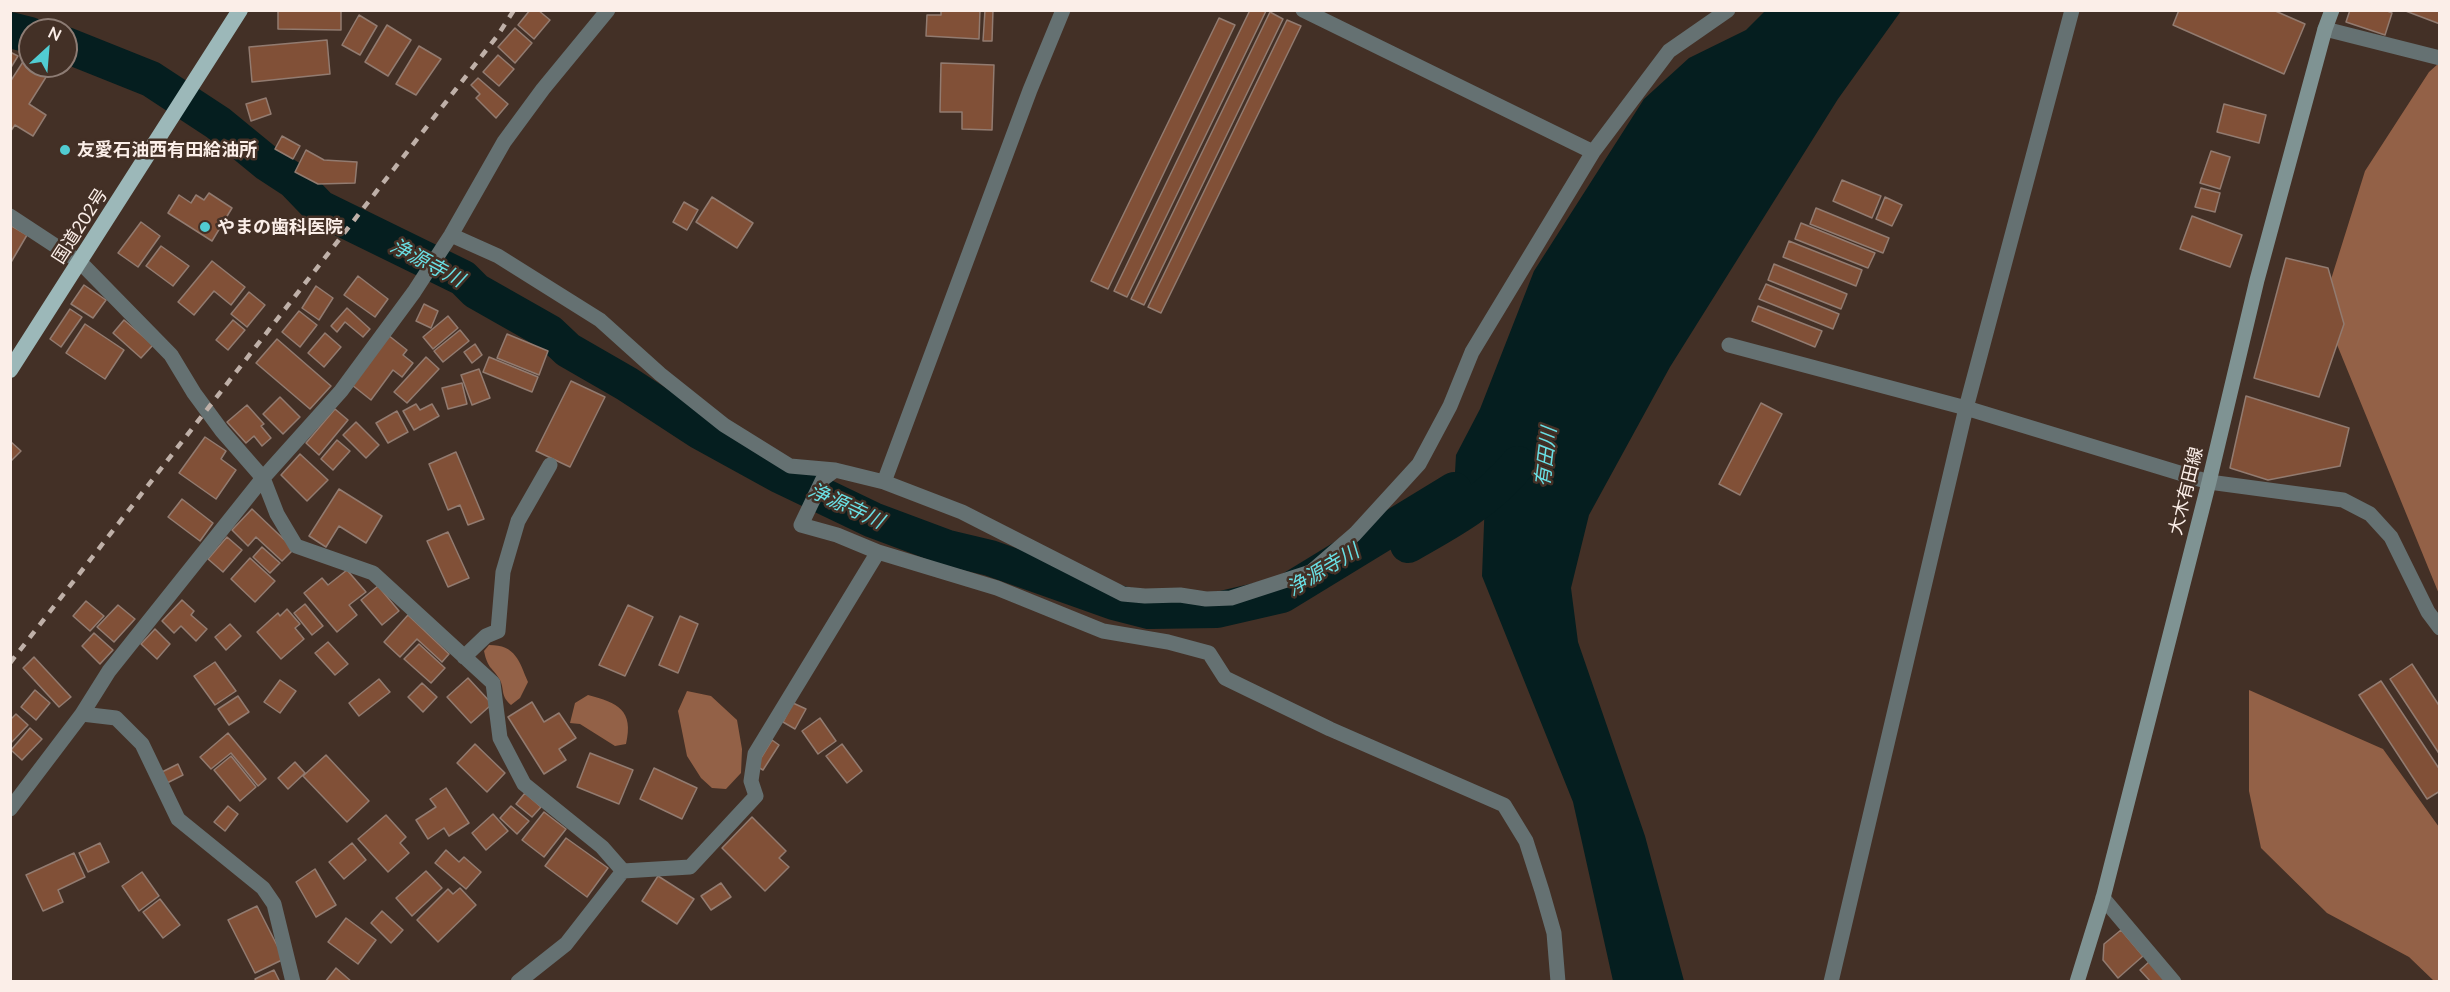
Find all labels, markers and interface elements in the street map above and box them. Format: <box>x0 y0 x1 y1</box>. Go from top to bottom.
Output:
north arrow <box>18 18 78 78</box>
text: N <box>46 22 65 44</box>
place label: 友愛石油西有田給油所 <box>77 139 257 161</box>
marker: 友愛石油西有田給油所 <box>58 143 72 157</box>
street label: 国道202号 <box>48 184 112 268</box>
place label: やまの歯科医院 <box>217 216 343 238</box>
marker: やまの歯科医院 <box>198 220 212 234</box>
water label: 浄源寺川 <box>386 234 468 292</box>
water label: 有田川 <box>1530 426 1562 488</box>
street label: 大木有田線 <box>2165 445 2207 537</box>
water label: 浄源寺川 <box>805 478 887 534</box>
water label: 浄源寺川 <box>1283 539 1363 601</box>

